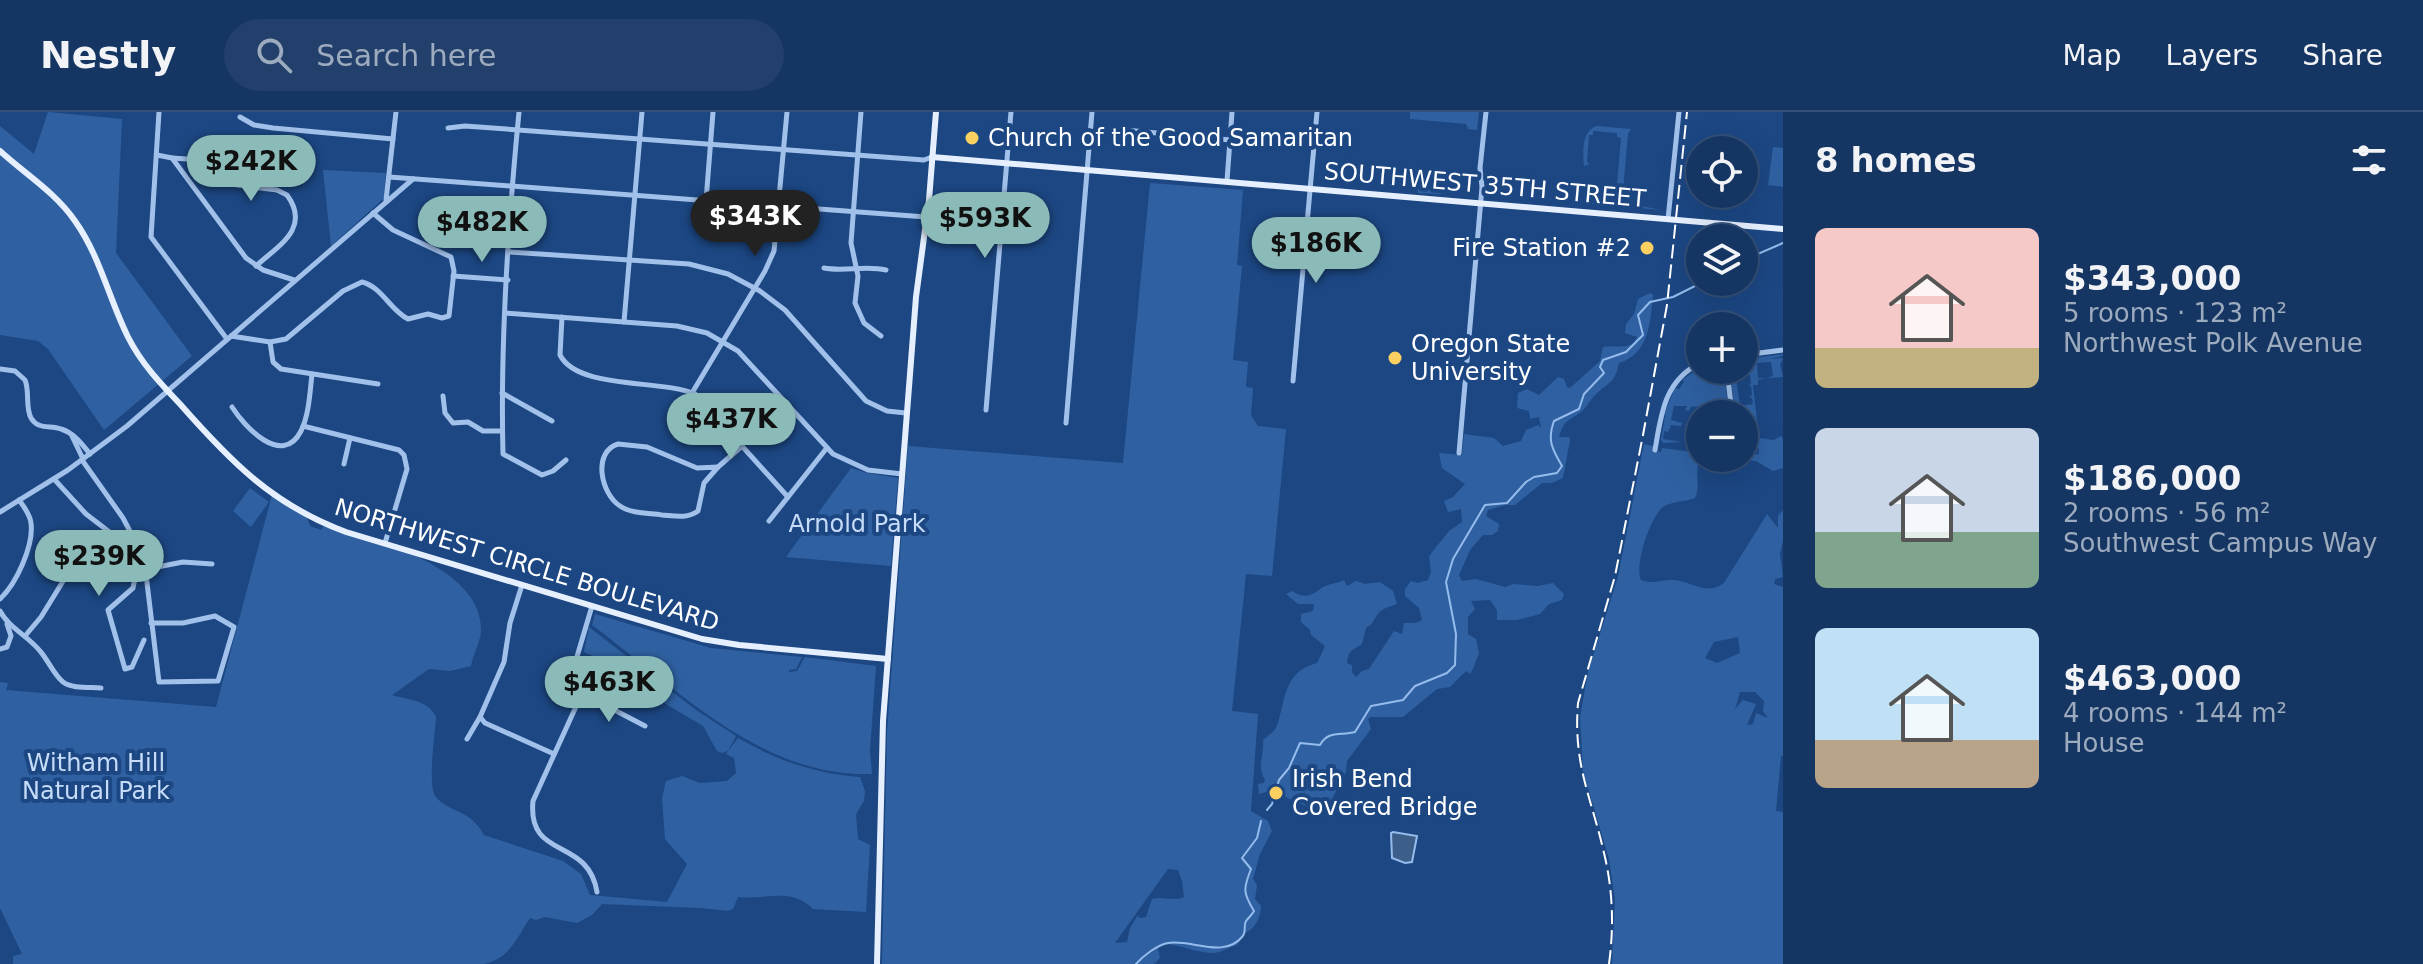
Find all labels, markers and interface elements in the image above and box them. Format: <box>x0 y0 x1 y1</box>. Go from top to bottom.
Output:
search box <box>224 19 784 91</box>
text: Nestly <box>40 33 176 77</box>
icon: search <box>252 33 296 77</box>
text: Search here <box>316 38 496 73</box>
text: Map <box>2062 39 2122 72</box>
text: Layers <box>2166 39 2258 72</box>
text: Share <box>2302 39 2383 72</box>
place label: Church of the Good Samaritan <box>988 124 1353 152</box>
marker: Church of the Good Samaritan <box>963 129 981 147</box>
pin: $242K <box>195 135 307 203</box>
map controls <box>1686 136 1758 472</box>
button: locate <box>1686 136 1758 208</box>
icon: filters <box>2347 138 2391 182</box>
text: 8 homes <box>1815 140 1977 180</box>
text: $242K <box>205 146 297 176</box>
street label: SOUTHWEST 35TH STREET <box>1323 157 1648 213</box>
pin: $343K <box>699 190 811 258</box>
pin: $593K <box>929 192 1041 260</box>
pin: $482K <box>426 196 538 264</box>
text: $343K <box>709 201 801 231</box>
text: $593K <box>939 203 1031 233</box>
text: $482K <box>436 207 528 237</box>
pin: $186K <box>1260 217 1372 285</box>
button: layers <box>1686 224 1758 296</box>
text: $186K <box>1270 228 1362 258</box>
place label: Fire Station #2 <box>1452 234 1631 262</box>
marker: Fire Station #2 <box>1638 239 1656 257</box>
text: $343,000 <box>2063 258 2242 298</box>
icon: home <box>1879 260 1975 356</box>
text: 5 rooms · 123 m² <box>2063 298 2287 328</box>
button: + <box>1686 312 1758 384</box>
text: Northwest Polk Avenue <box>2063 328 2363 358</box>
place label: Oregon State University <box>1411 330 1570 386</box>
marker: Oregon State University <box>1386 349 1404 367</box>
pin: $437K <box>675 393 787 461</box>
button: − <box>1686 400 1758 472</box>
text: $437K <box>685 404 777 434</box>
text: $186,000 <box>2063 458 2242 498</box>
icon: home <box>1879 460 1975 556</box>
street label: NORTHWEST CIRCLE BOULEVARD <box>331 493 723 637</box>
text: 2 rooms · 56 m² <box>2063 498 2271 528</box>
park label: Arnold Park <box>788 510 926 538</box>
text: Southwest Campus Way <box>2063 528 2377 558</box>
pin: $239K <box>43 530 155 598</box>
text: $239K <box>53 541 145 571</box>
pin: $463K <box>553 656 665 724</box>
text: $463,000 <box>2063 658 2242 698</box>
icon: home <box>1879 660 1975 756</box>
text: $463K <box>563 667 655 697</box>
text: 4 rooms · 144 m² <box>2063 698 2287 728</box>
text: House <box>2063 728 2144 758</box>
park label: Witham Hill Natural Park <box>22 749 170 805</box>
place label: Irish Bend Covered Bridge <box>1292 765 1478 821</box>
marker: Irish Bend Covered Bridge <box>1267 784 1285 802</box>

